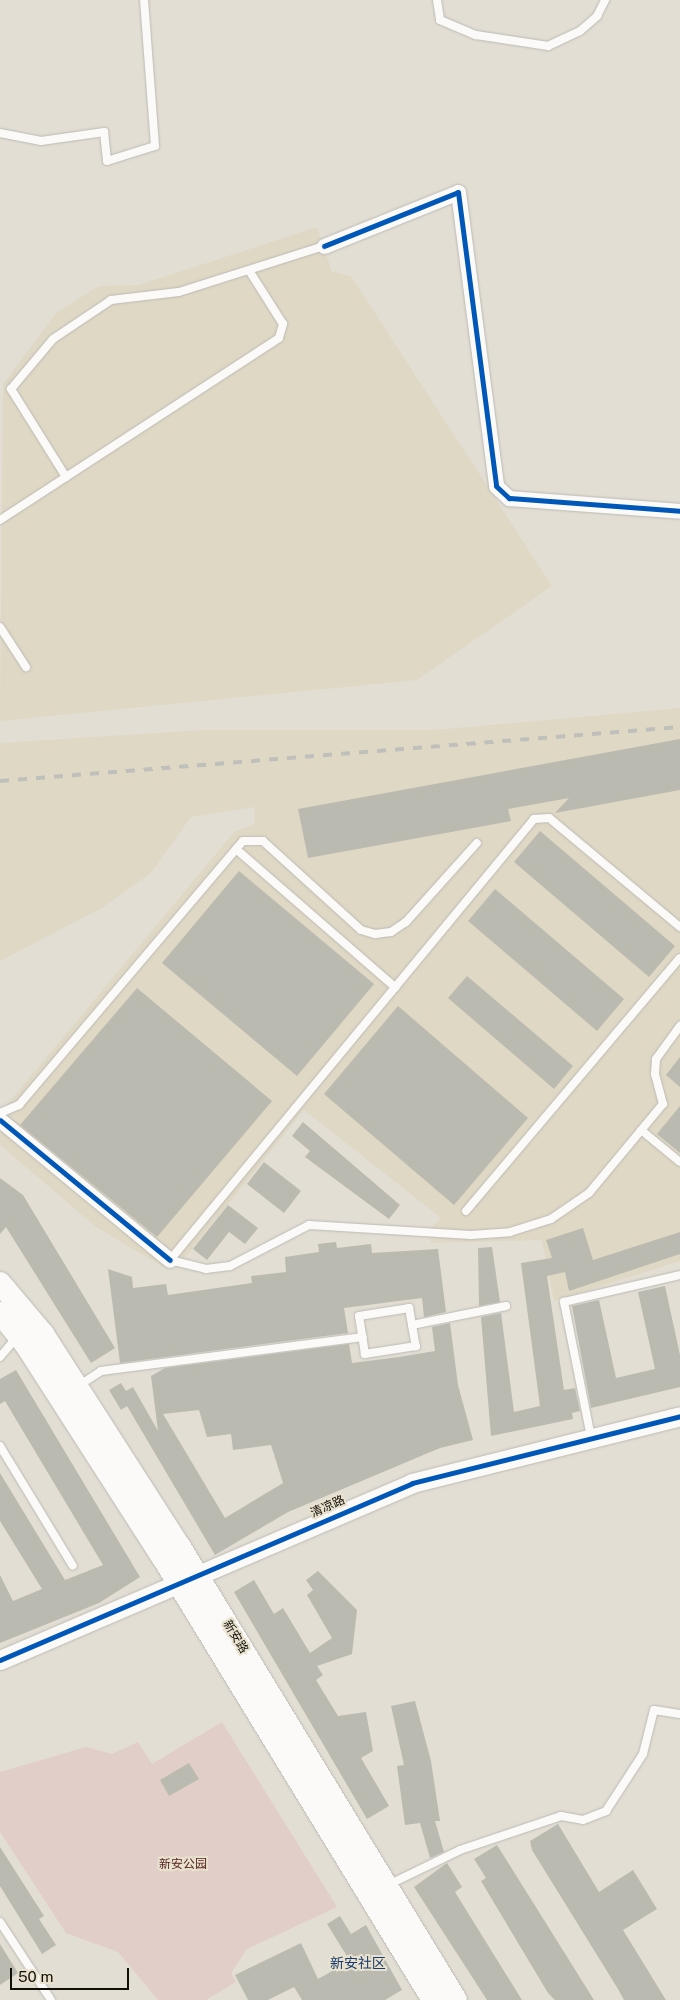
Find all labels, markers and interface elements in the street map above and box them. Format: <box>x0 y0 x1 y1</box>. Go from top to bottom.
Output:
street label: 清凉路 <box>309 1493 347 1521</box>
street label: 新安路 <box>220 1618 250 1656</box>
park label: 新安公园 <box>159 1858 207 1872</box>
district label: 新安社区 <box>330 1955 386 1971</box>
scale bar <box>12 1958 131 1990</box>
text: 50 m <box>18 1968 53 1985</box>

